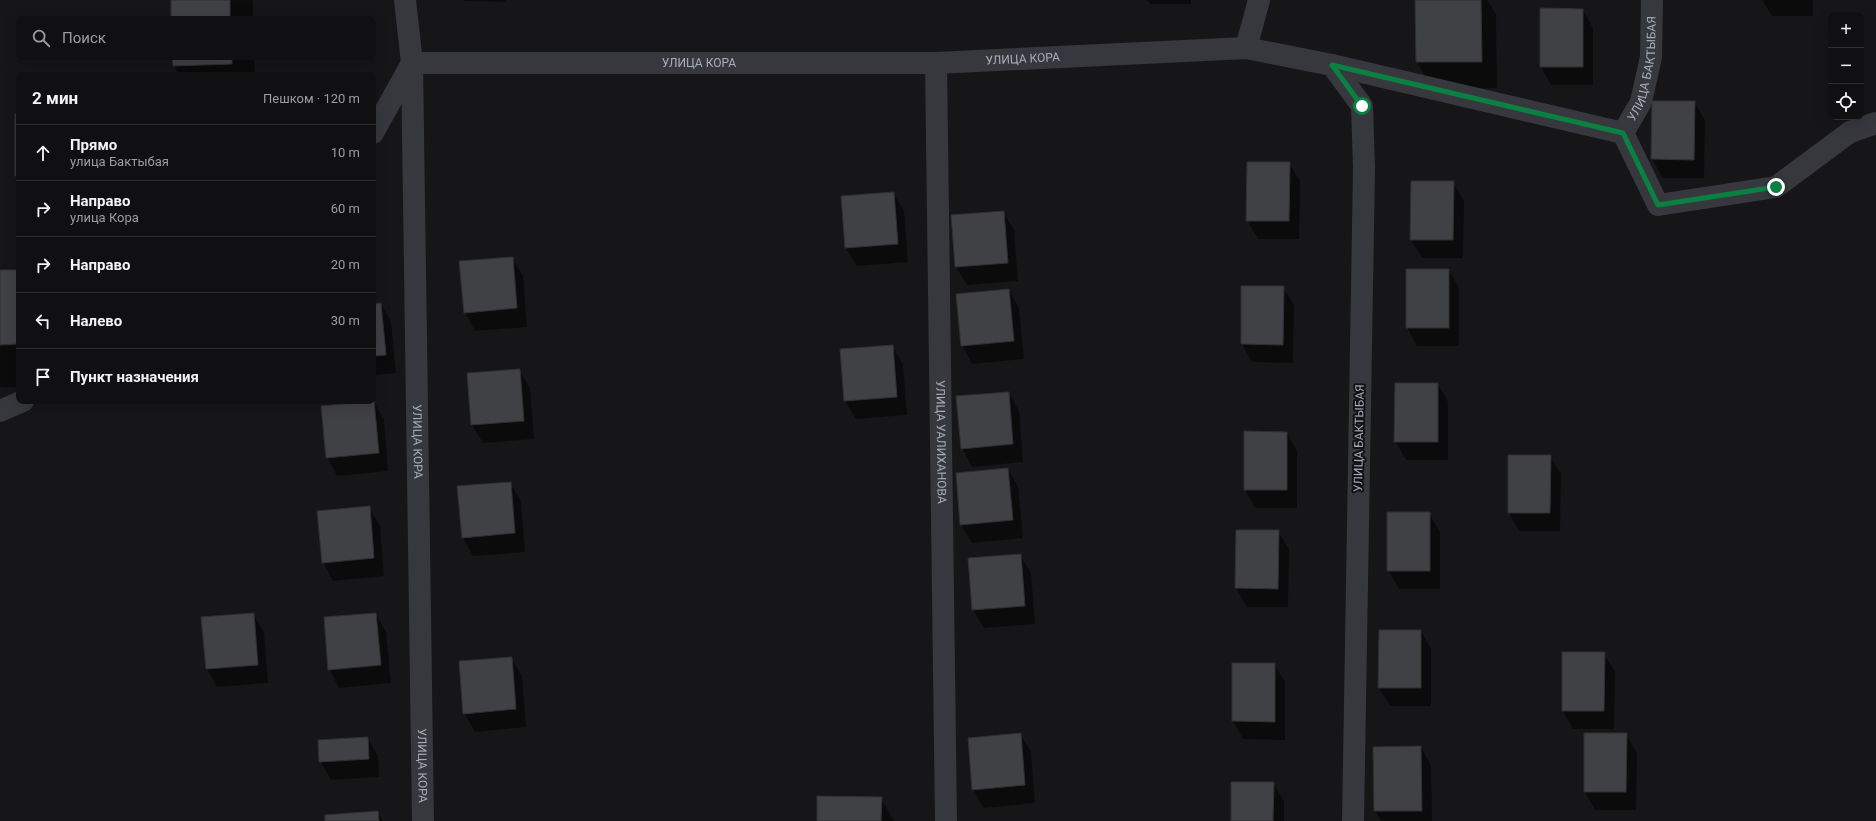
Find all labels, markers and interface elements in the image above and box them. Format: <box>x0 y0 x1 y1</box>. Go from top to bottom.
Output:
map controls <box>1828 12 1864 120</box>
button: + <box>1828 12 1864 48</box>
search box <box>16 16 376 60</box>
street label: УЛИЦА БАКТЫБАЯ <box>1625 16 1659 123</box>
icon: search <box>30 27 52 49</box>
text: Поиск <box>62 29 106 47</box>
button: − <box>1828 48 1864 84</box>
street label: УЛИЦА КОРА <box>985 50 1060 68</box>
street label: УЛИЦА КОРА <box>662 56 736 70</box>
button: locate <box>1828 84 1864 120</box>
text: 2 мин <box>32 88 78 108</box>
text: Пешком · 120 m <box>263 91 360 106</box>
route start <box>1353 97 1371 115</box>
text: Прямо <box>70 136 117 154</box>
icon: ahead <box>32 142 54 164</box>
text: 10 m <box>331 145 360 160</box>
text: улица Бактыбая <box>70 154 169 169</box>
route end <box>1767 178 1785 196</box>
text: Направо <box>70 192 131 210</box>
icon: right <box>32 198 54 220</box>
text: 60 m <box>331 201 360 216</box>
text: улица Кора <box>70 210 139 225</box>
icon: right <box>32 254 54 276</box>
text: Направо <box>70 256 131 274</box>
text: 20 m <box>331 257 360 272</box>
icon: left <box>32 310 54 332</box>
text: Налево <box>70 312 122 330</box>
text: 30 m <box>331 313 360 328</box>
icon: arrive <box>32 366 54 388</box>
text: Пункт назначения <box>70 368 199 386</box>
street label: УЛИЦА УАЛИХАНОВА <box>933 380 949 504</box>
street label: УЛИЦА БАКТЫБАЯ <box>1351 384 1367 492</box>
street label: УЛИЦА КОРА <box>410 404 425 479</box>
street label: УЛИЦА КОРА <box>415 728 430 803</box>

